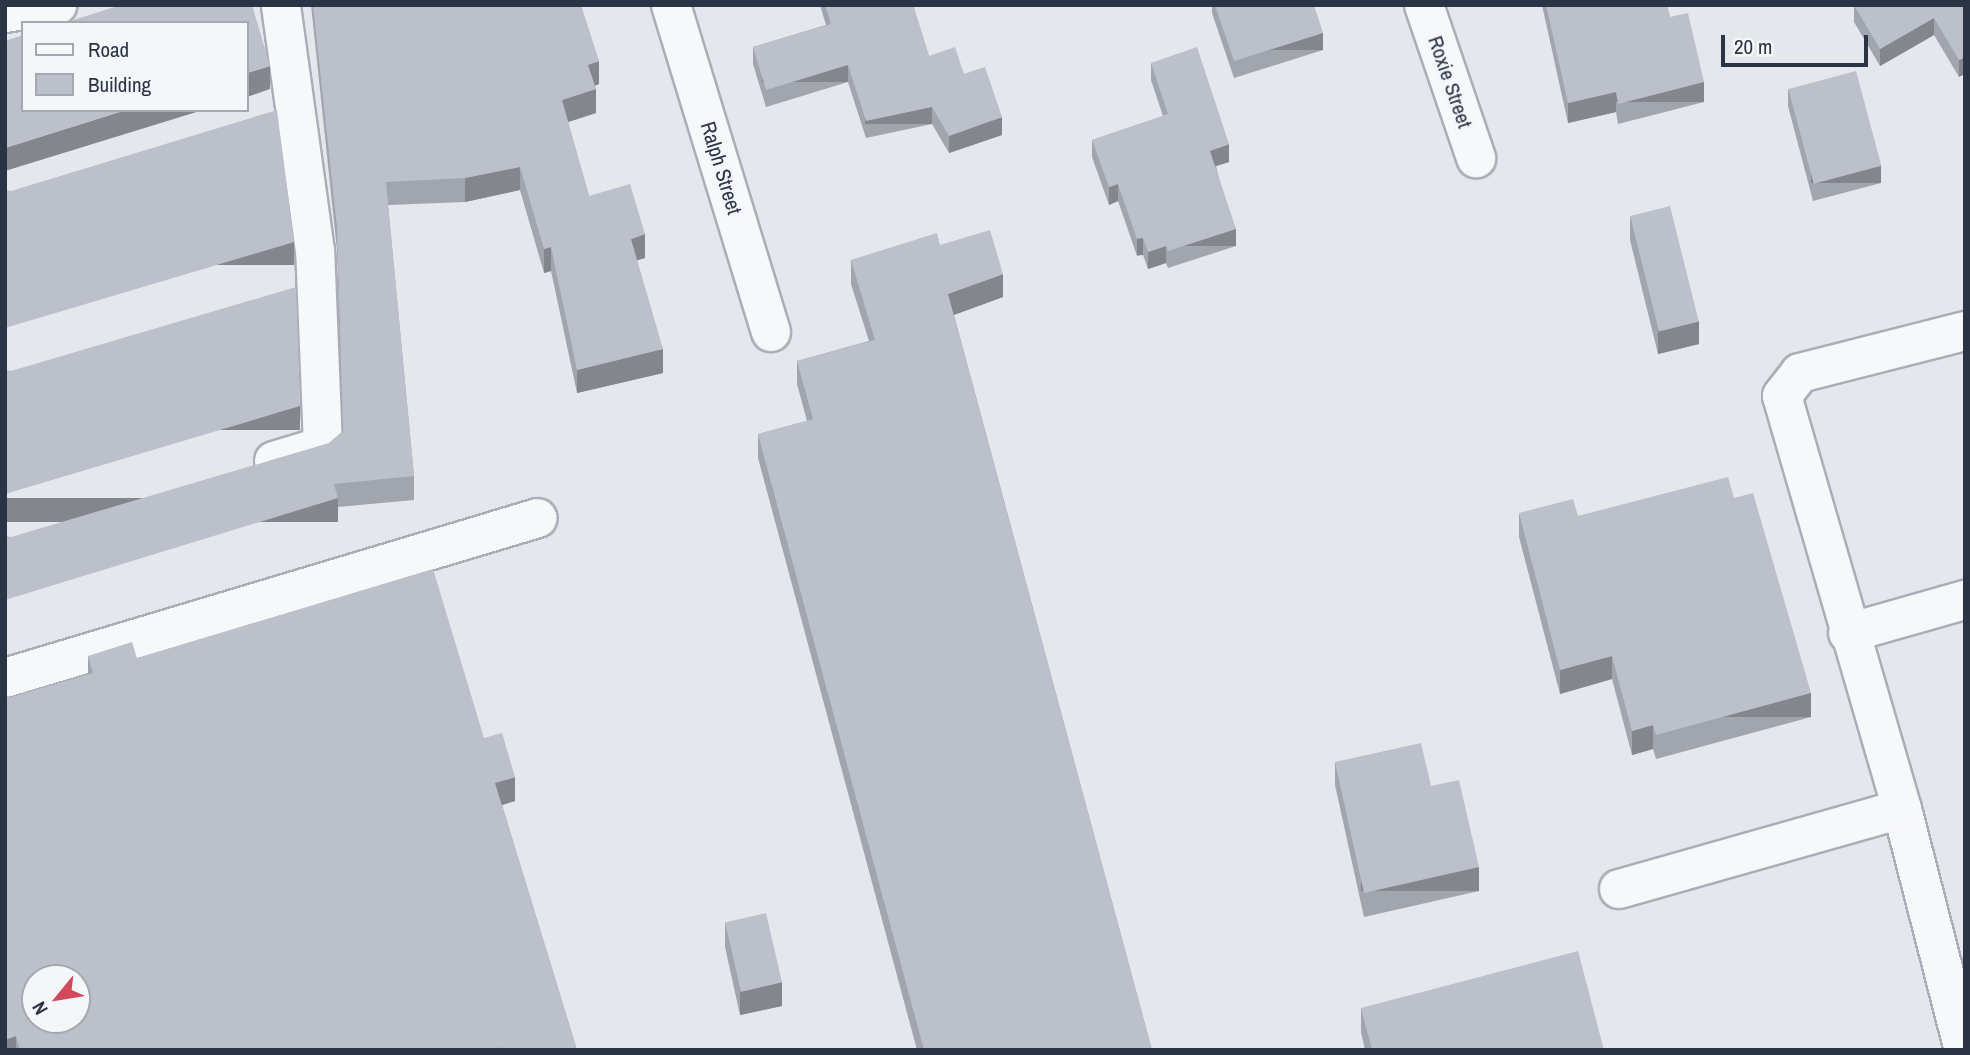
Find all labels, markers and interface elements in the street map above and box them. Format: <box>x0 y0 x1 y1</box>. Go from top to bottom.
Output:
legend <box>21 21 248 112</box>
scale bar <box>1725 21 1872 65</box>
text: 20 m <box>1734 32 1772 61</box>
street label: Roxie Street <box>1423 33 1477 131</box>
text: Road <box>88 35 129 64</box>
text: Building <box>88 70 151 99</box>
street label: Ralph Street <box>695 119 747 217</box>
north arrow <box>21 964 91 1034</box>
text: N <box>25 997 54 1020</box>

